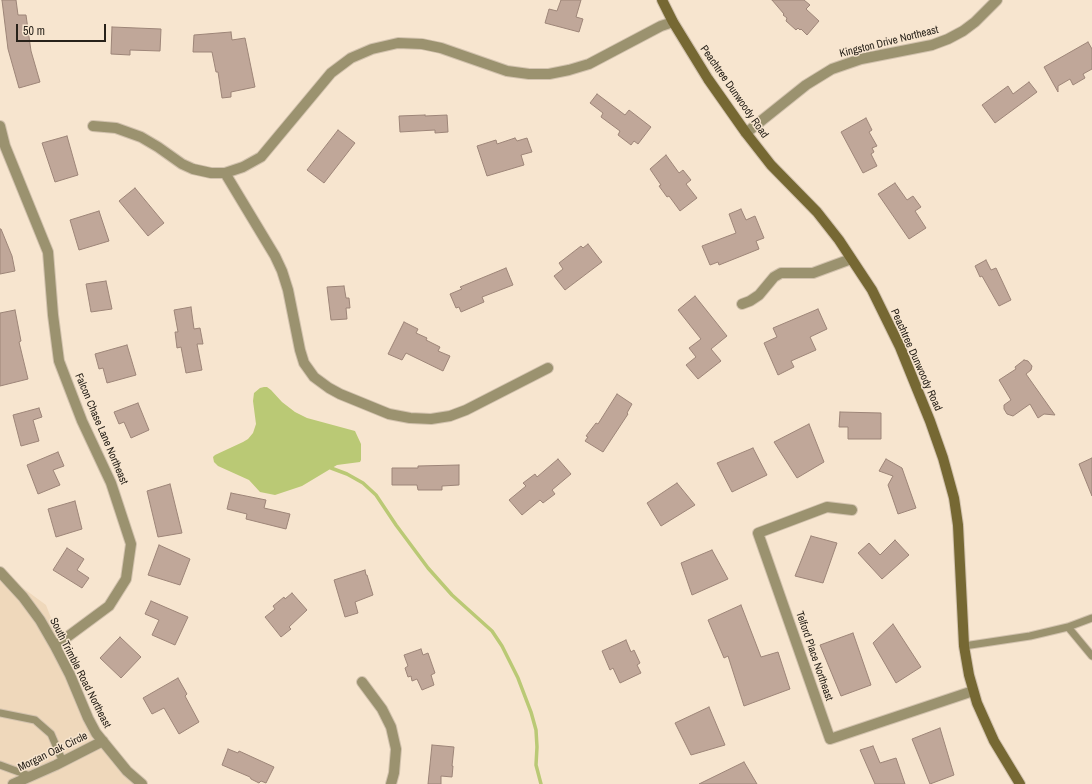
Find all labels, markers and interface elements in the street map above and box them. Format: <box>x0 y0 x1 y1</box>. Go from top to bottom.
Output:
scale bar <box>18 16 108 42</box>
text: 50 m <box>23 23 45 39</box>
street label: Kingston Drive Northeast <box>838 23 940 61</box>
street label: Peachtree Dunwoody Road <box>697 43 771 141</box>
street label: Peachtree Dunwoody Road <box>888 307 944 413</box>
street label: Falcon Chase Lane Northeast <box>72 371 130 487</box>
street label: Telford Place Northeast <box>792 610 836 702</box>
street label: South Trimble Road Northeast <box>46 616 114 730</box>
street label: Morgan Oak Circle <box>16 729 90 775</box>

